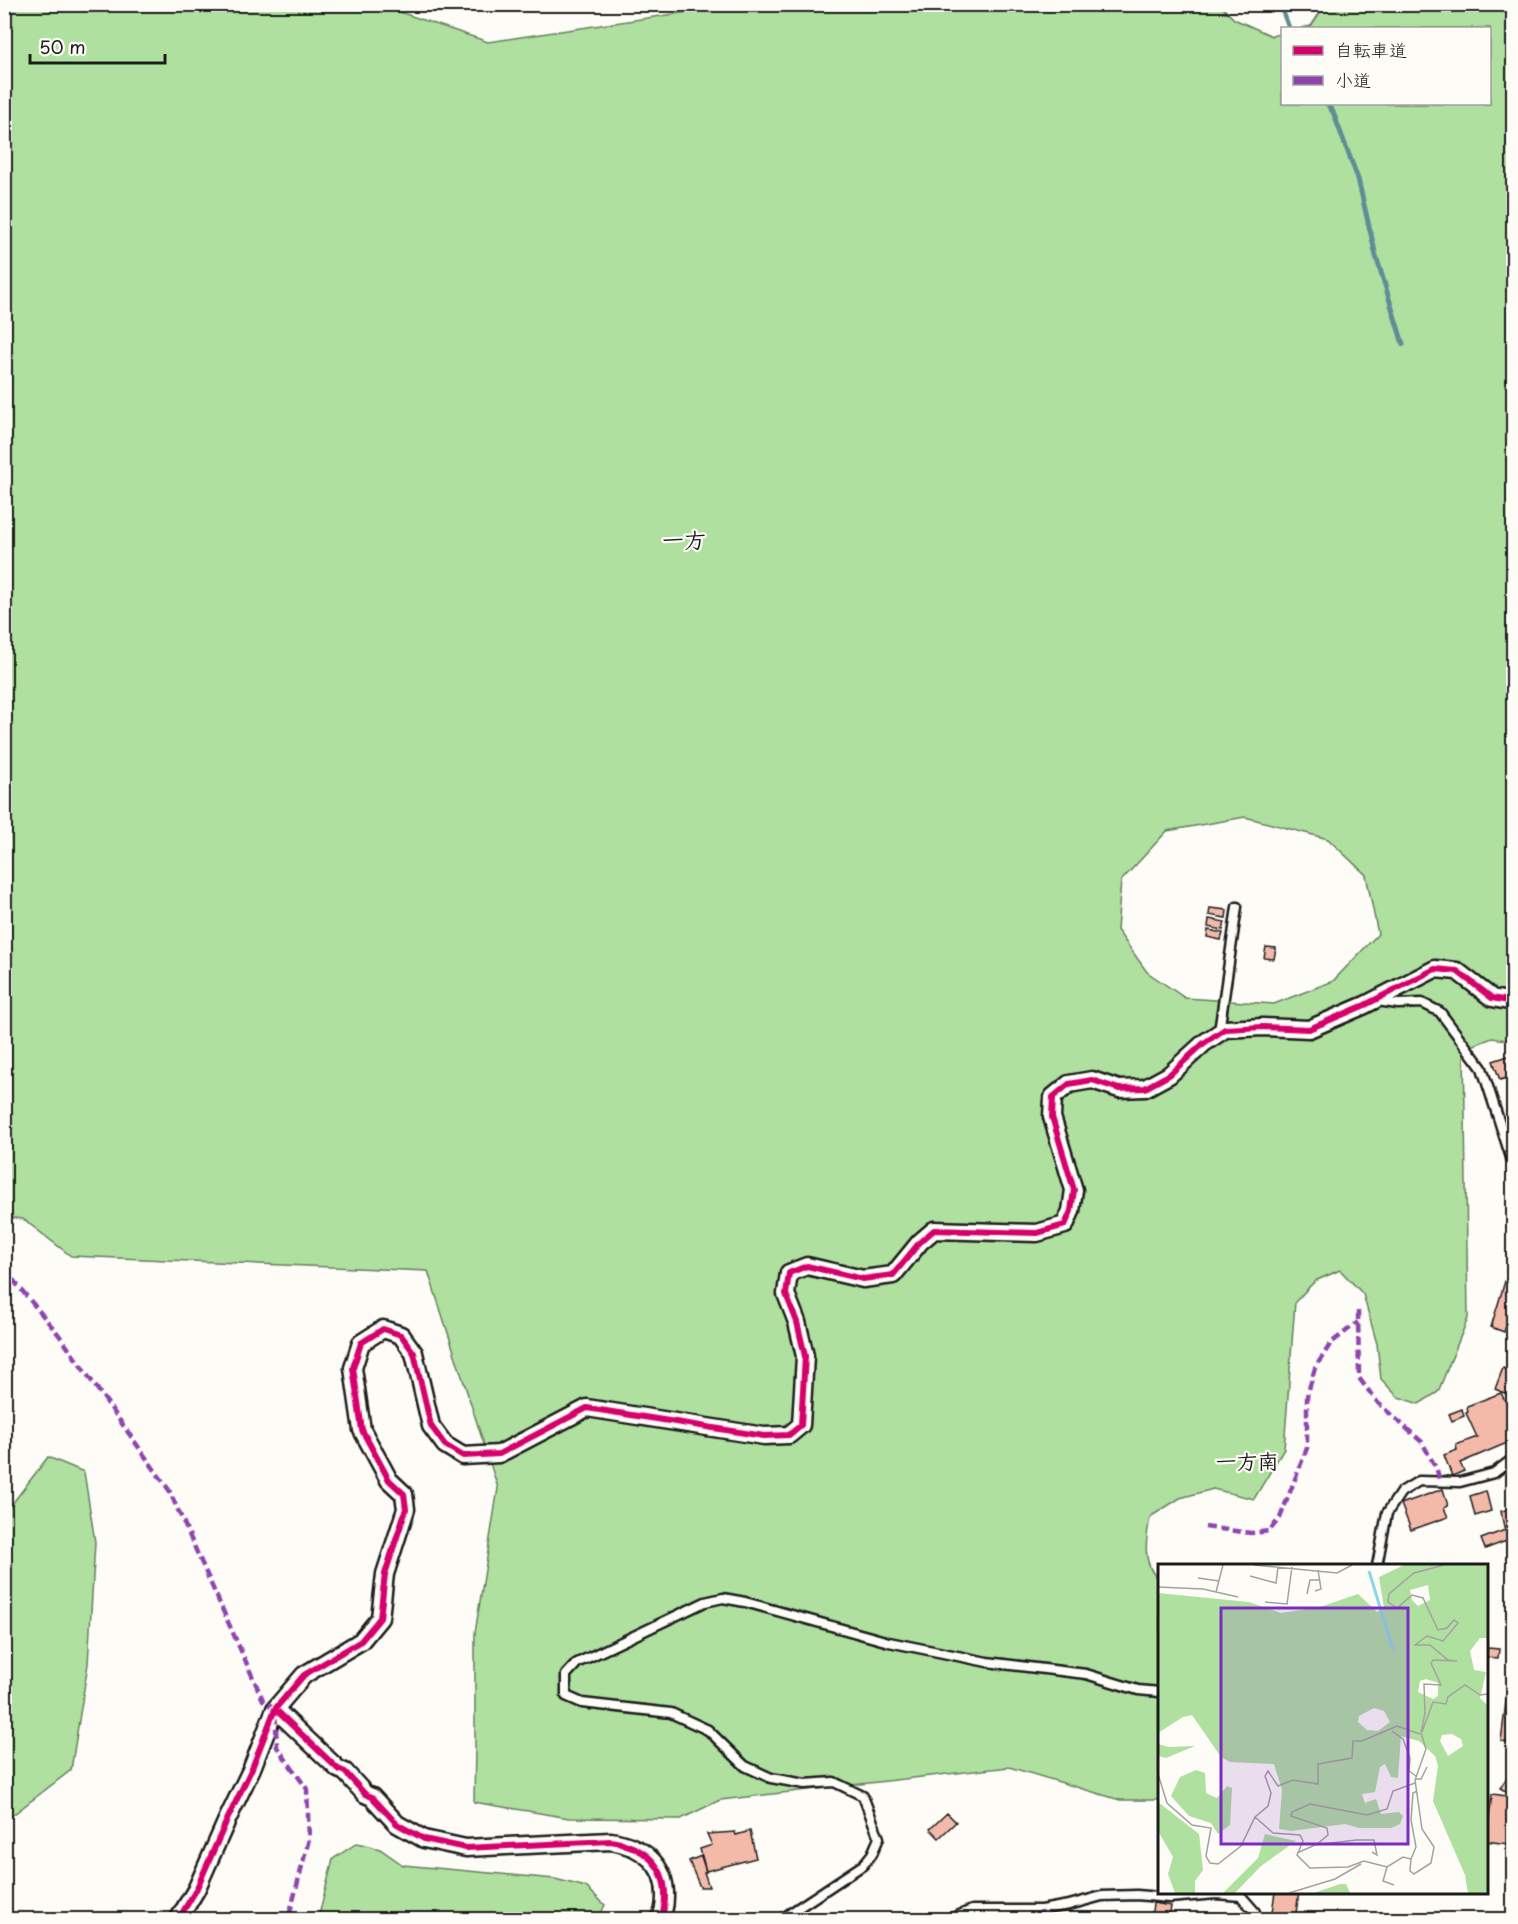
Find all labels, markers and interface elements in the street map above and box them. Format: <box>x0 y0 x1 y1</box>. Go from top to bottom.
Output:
scale bar <box>30 27 165 65</box>
legend <box>1281 27 1491 105</box>
text: 50 m <box>39 33 86 60</box>
text: 自転車道 <box>1335 36 1407 63</box>
text: 小道 <box>1335 66 1371 93</box>
district label: 一方 <box>662 522 706 555</box>
district label: 一方南 <box>1216 1444 1279 1476</box>
inset map <box>1158 1564 1488 1894</box>

